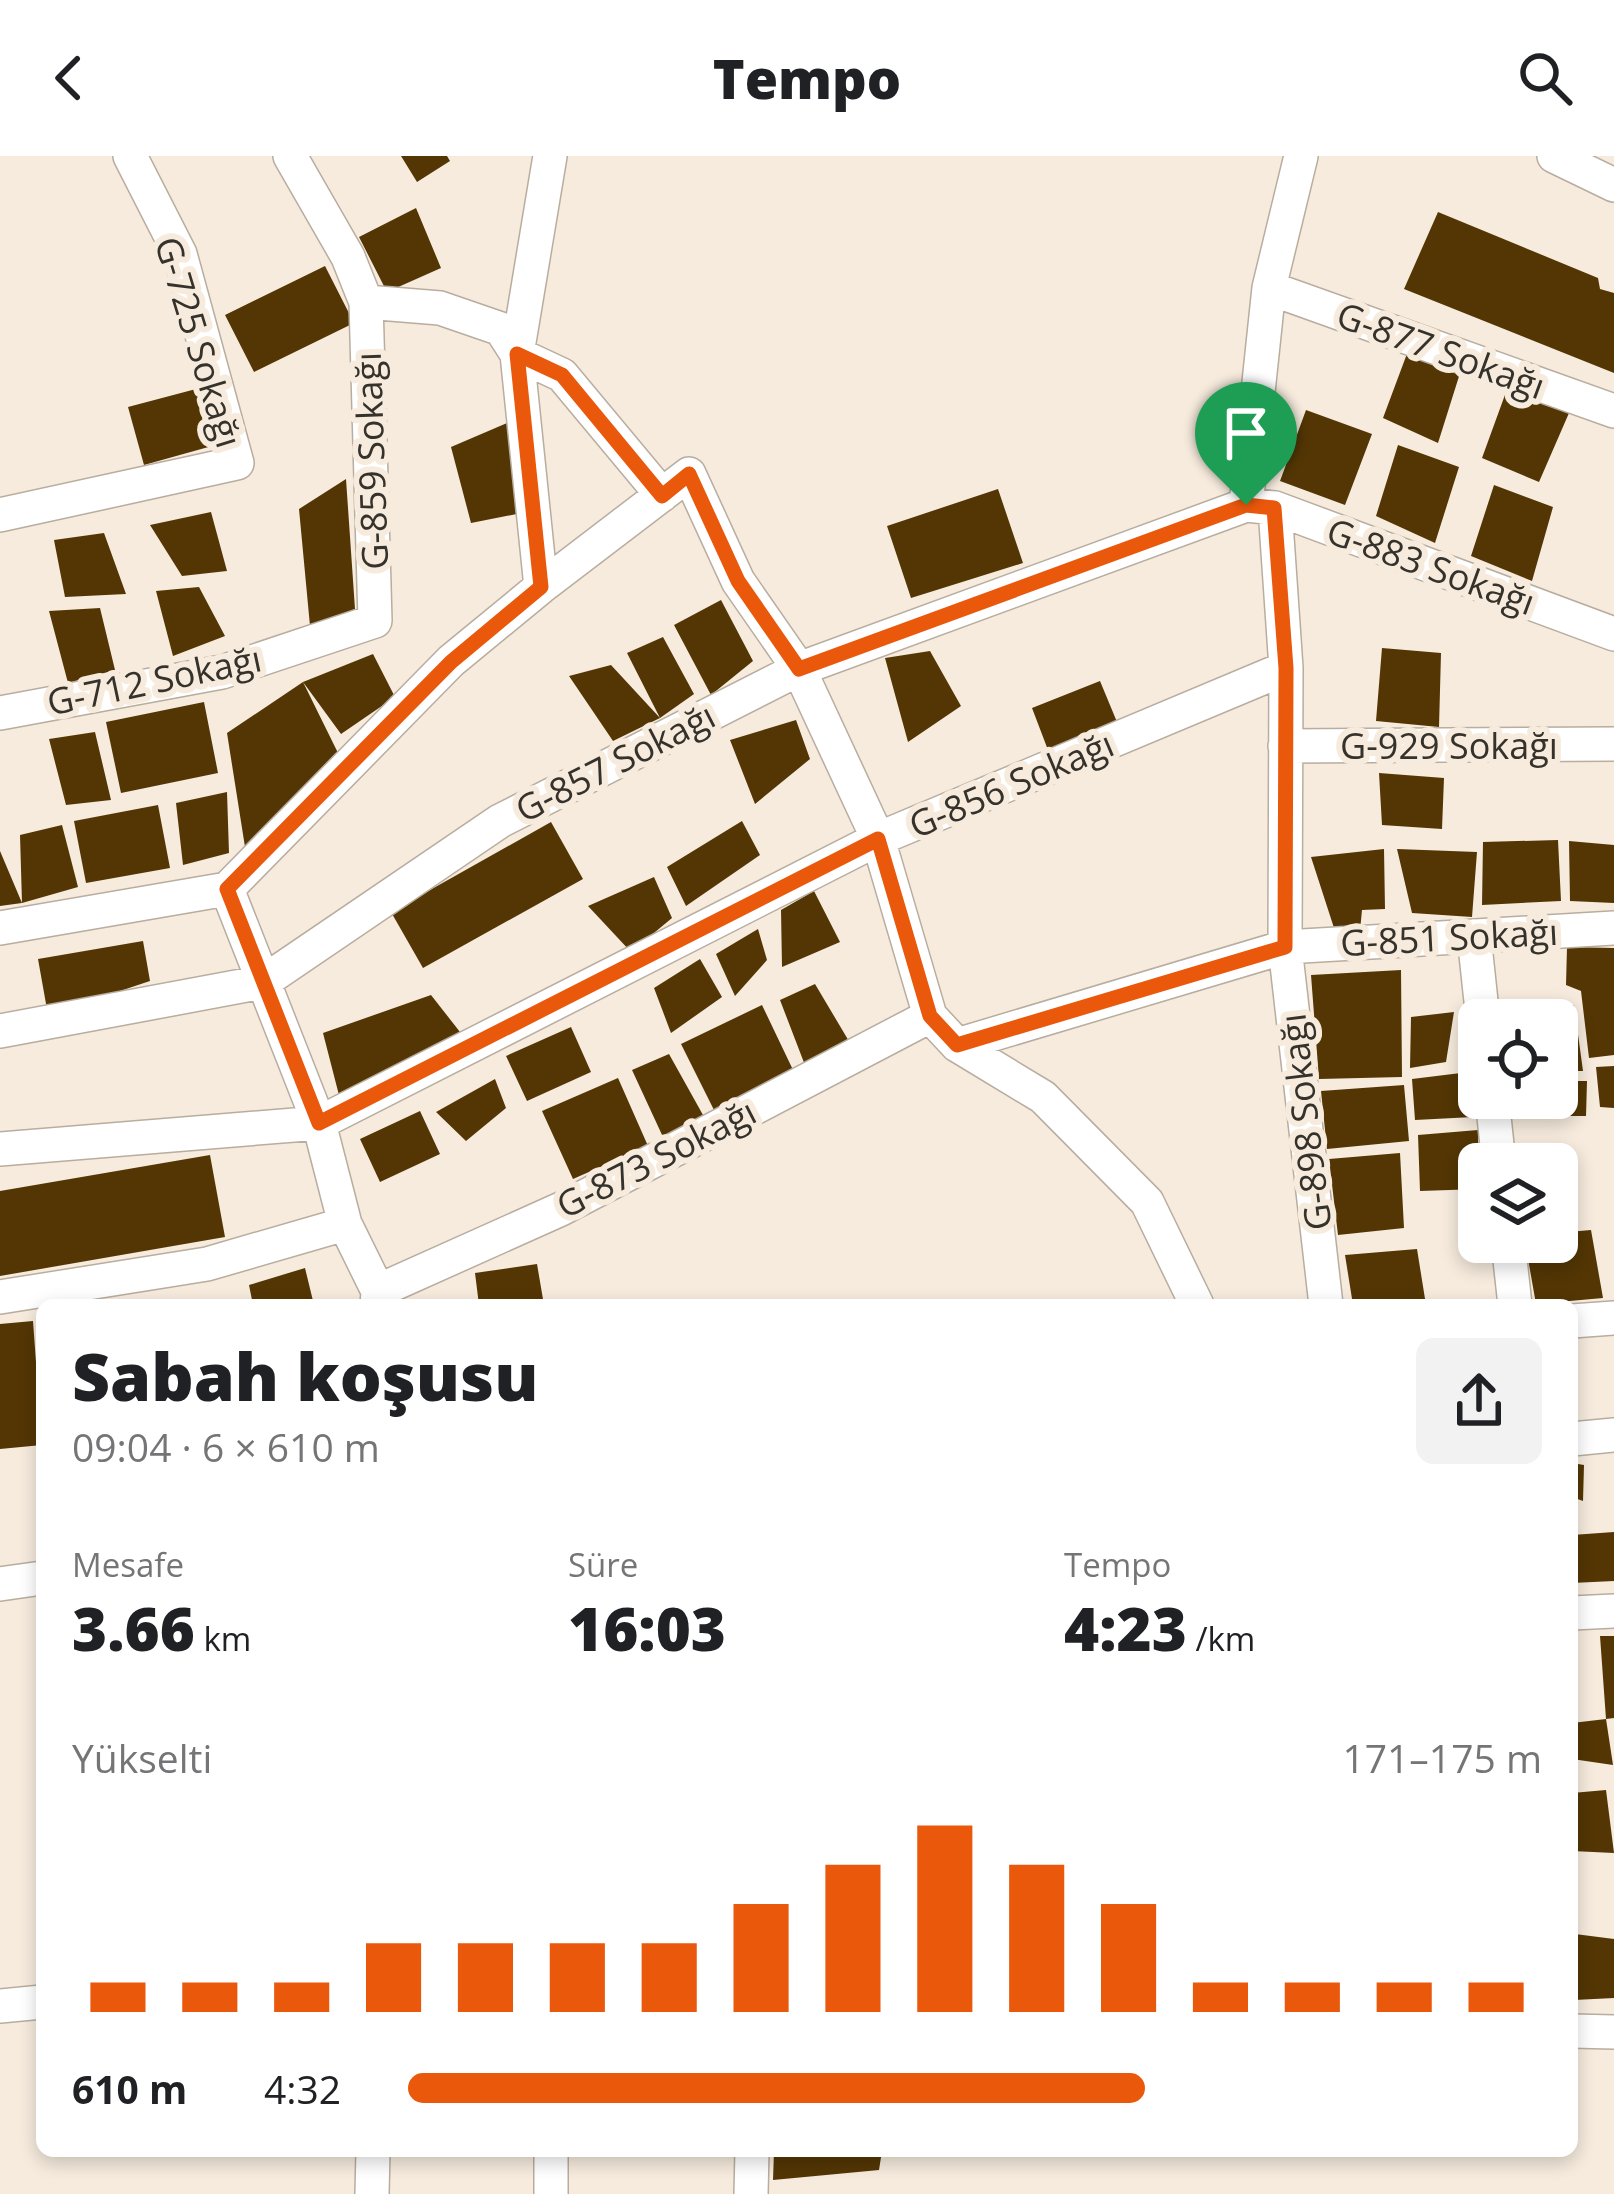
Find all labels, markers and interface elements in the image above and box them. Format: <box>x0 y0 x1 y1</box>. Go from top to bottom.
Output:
text: Tempo <box>713 41 901 115</box>
icon: back <box>36 45 102 111</box>
icon: search <box>1512 45 1578 111</box>
street label: G-725 Sokağı <box>144 231 254 453</box>
street label: G-877 Sokağı <box>1330 290 1552 410</box>
street label: G-859 Sokağı <box>343 351 399 571</box>
pin <box>1195 382 1297 505</box>
icon: arrive <box>1213 400 1279 466</box>
street label: G-883 Sokağı <box>1320 506 1542 626</box>
street label: G-712 Sokağı <box>42 633 266 727</box>
street label: G-857 Sokağı <box>507 691 723 833</box>
street label: G-856 Sokağı <box>901 719 1121 849</box>
street label: G-929 Sokağı <box>1340 721 1558 770</box>
street label: G-851 Sokağı <box>1339 907 1559 967</box>
map controls <box>1458 999 1578 1263</box>
button: locate <box>1458 999 1578 1119</box>
street label: G-898 Sokağı <box>1267 1011 1343 1233</box>
street label: G-873 Sokağı <box>548 1087 764 1229</box>
button: layers <box>1458 1143 1578 1263</box>
text: Sabah koşusu <box>72 1330 538 1420</box>
button: share <box>1416 1338 1542 1464</box>
text: 09:04 · 6 × 610 m <box>72 1420 380 1473</box>
text: Mesafe <box>72 1542 184 1587</box>
text: Süre <box>568 1542 638 1587</box>
text: Tempo <box>1064 1542 1171 1587</box>
text: 3.66 <box>72 1587 195 1669</box>
text: 16:03 <box>568 1587 726 1669</box>
text: 4:23 <box>1064 1587 1187 1669</box>
text: km <box>195 1616 251 1661</box>
text: /km <box>1187 1616 1255 1661</box>
text: Yükselti <box>72 1731 212 1784</box>
text: 171–175 m <box>1342 1731 1542 1784</box>
text: 610 m <box>72 2062 187 2115</box>
text: 4:32 <box>264 2062 341 2115</box>

